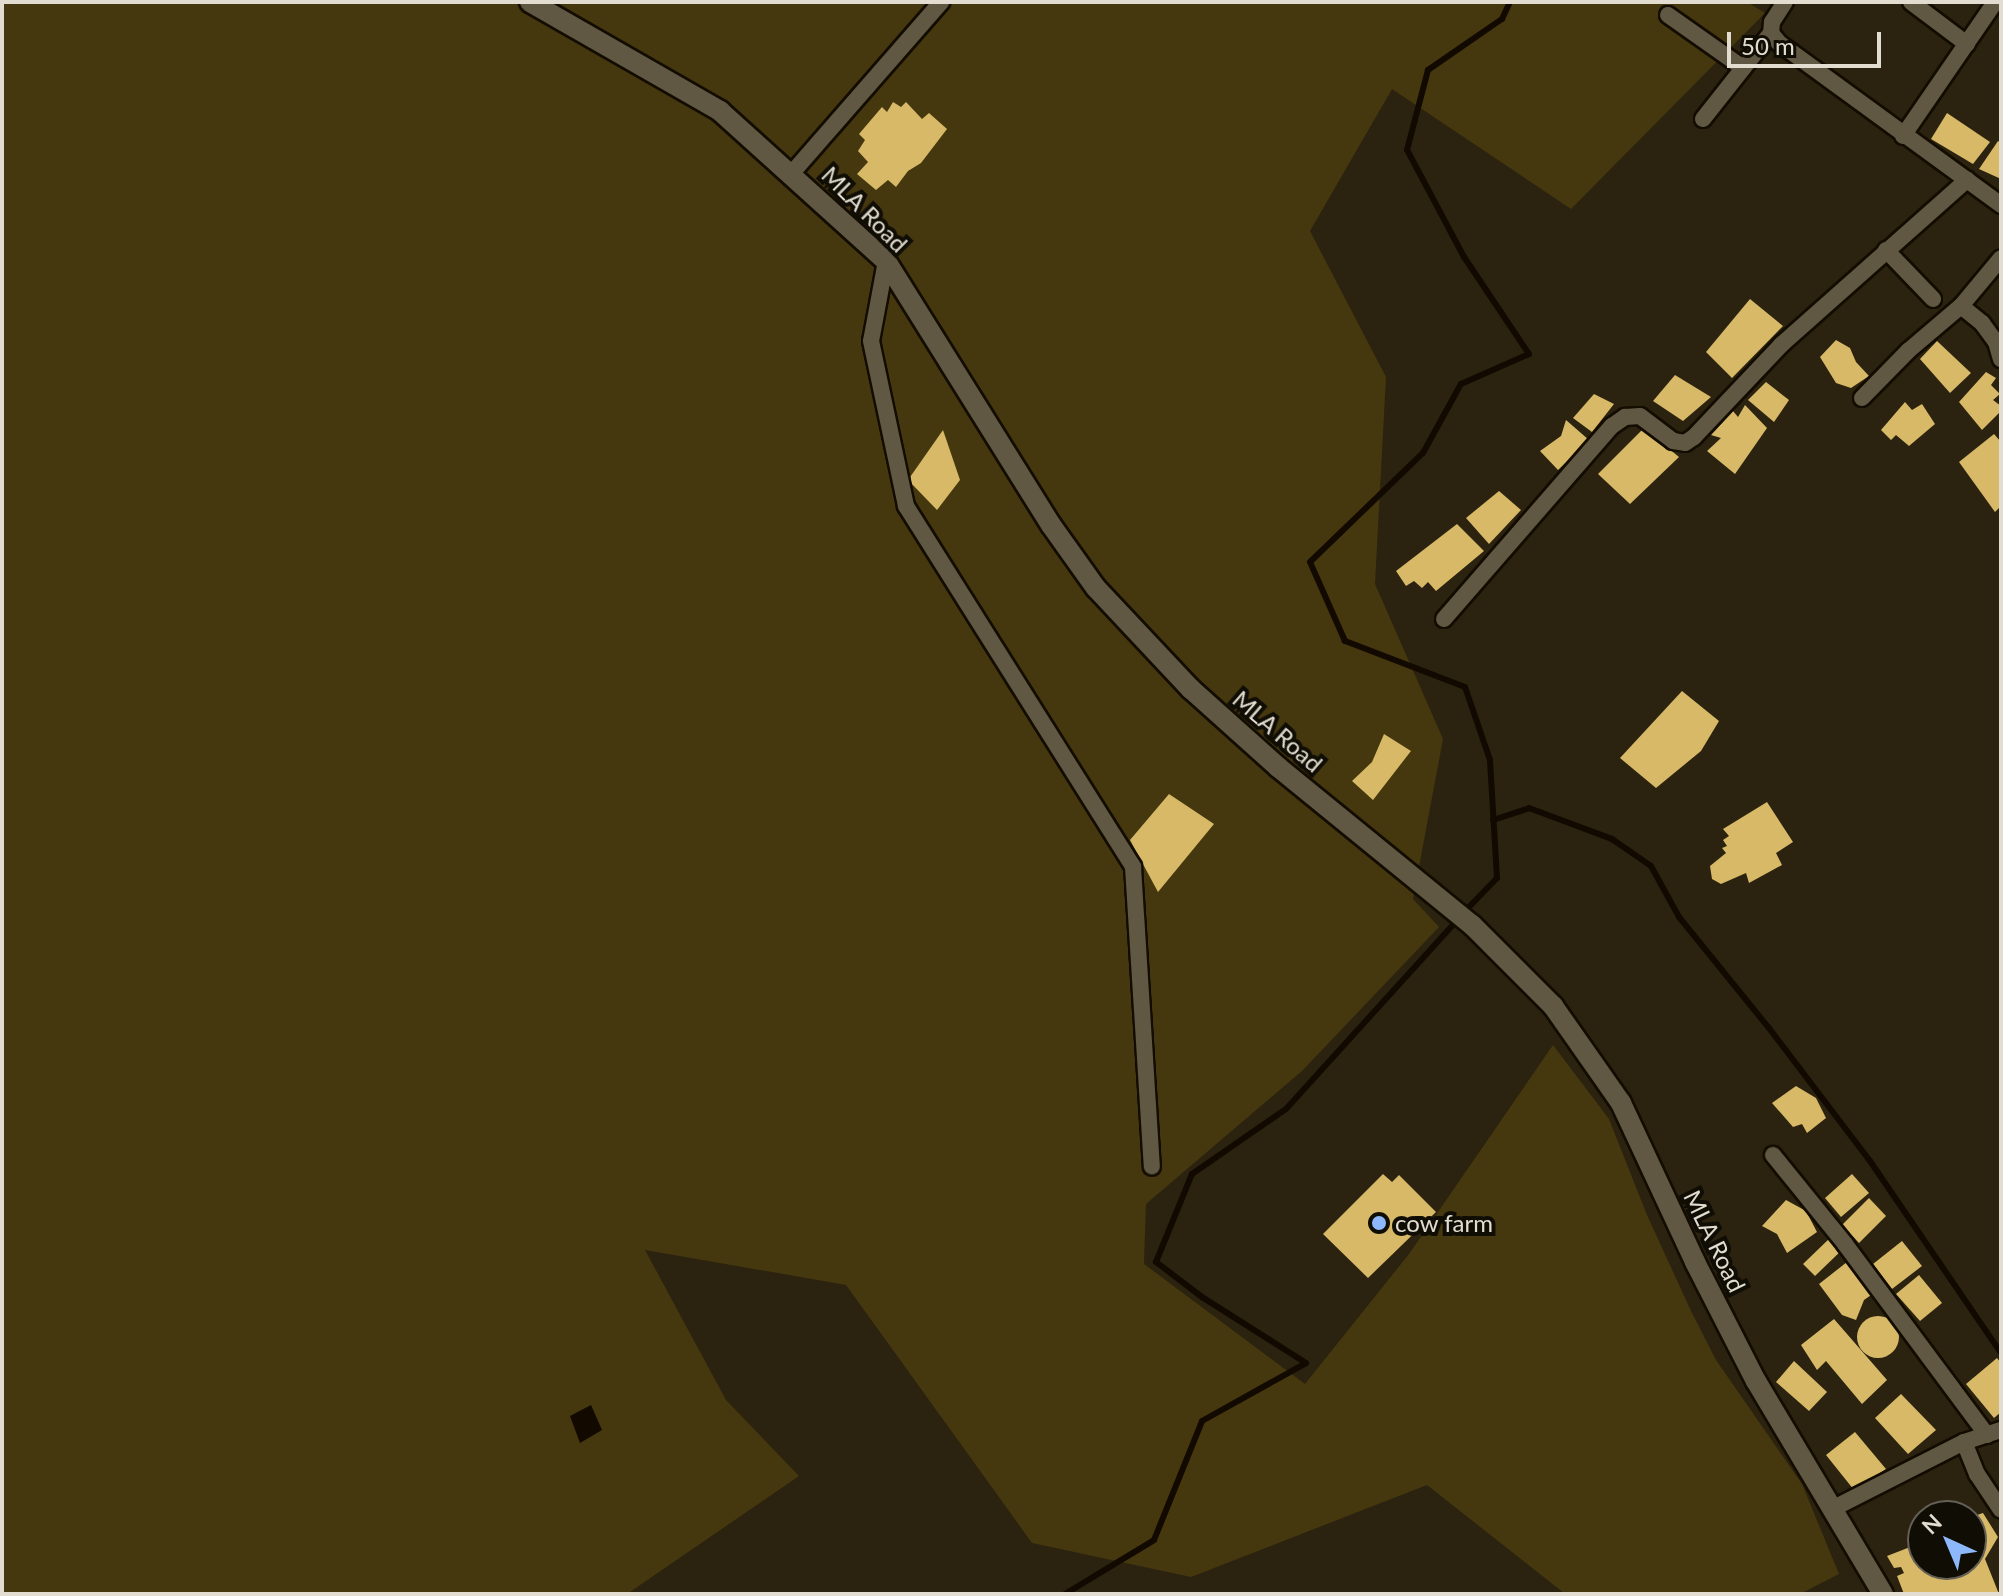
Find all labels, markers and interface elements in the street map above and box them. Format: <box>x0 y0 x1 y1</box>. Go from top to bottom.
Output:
scale bar <box>1731 16 1885 66</box>
text: 50 m <box>1741 31 1795 60</box>
street label: MLA Road <box>816 160 914 258</box>
street label: MLA Road <box>1227 684 1329 778</box>
street label: MLA Road <box>1678 1185 1752 1297</box>
place label: cow farm <box>1395 1209 1493 1237</box>
marker: cow farm <box>1370 1214 1388 1232</box>
north arrow <box>1907 1500 1987 1580</box>
text: N <box>1916 1508 1947 1539</box>

